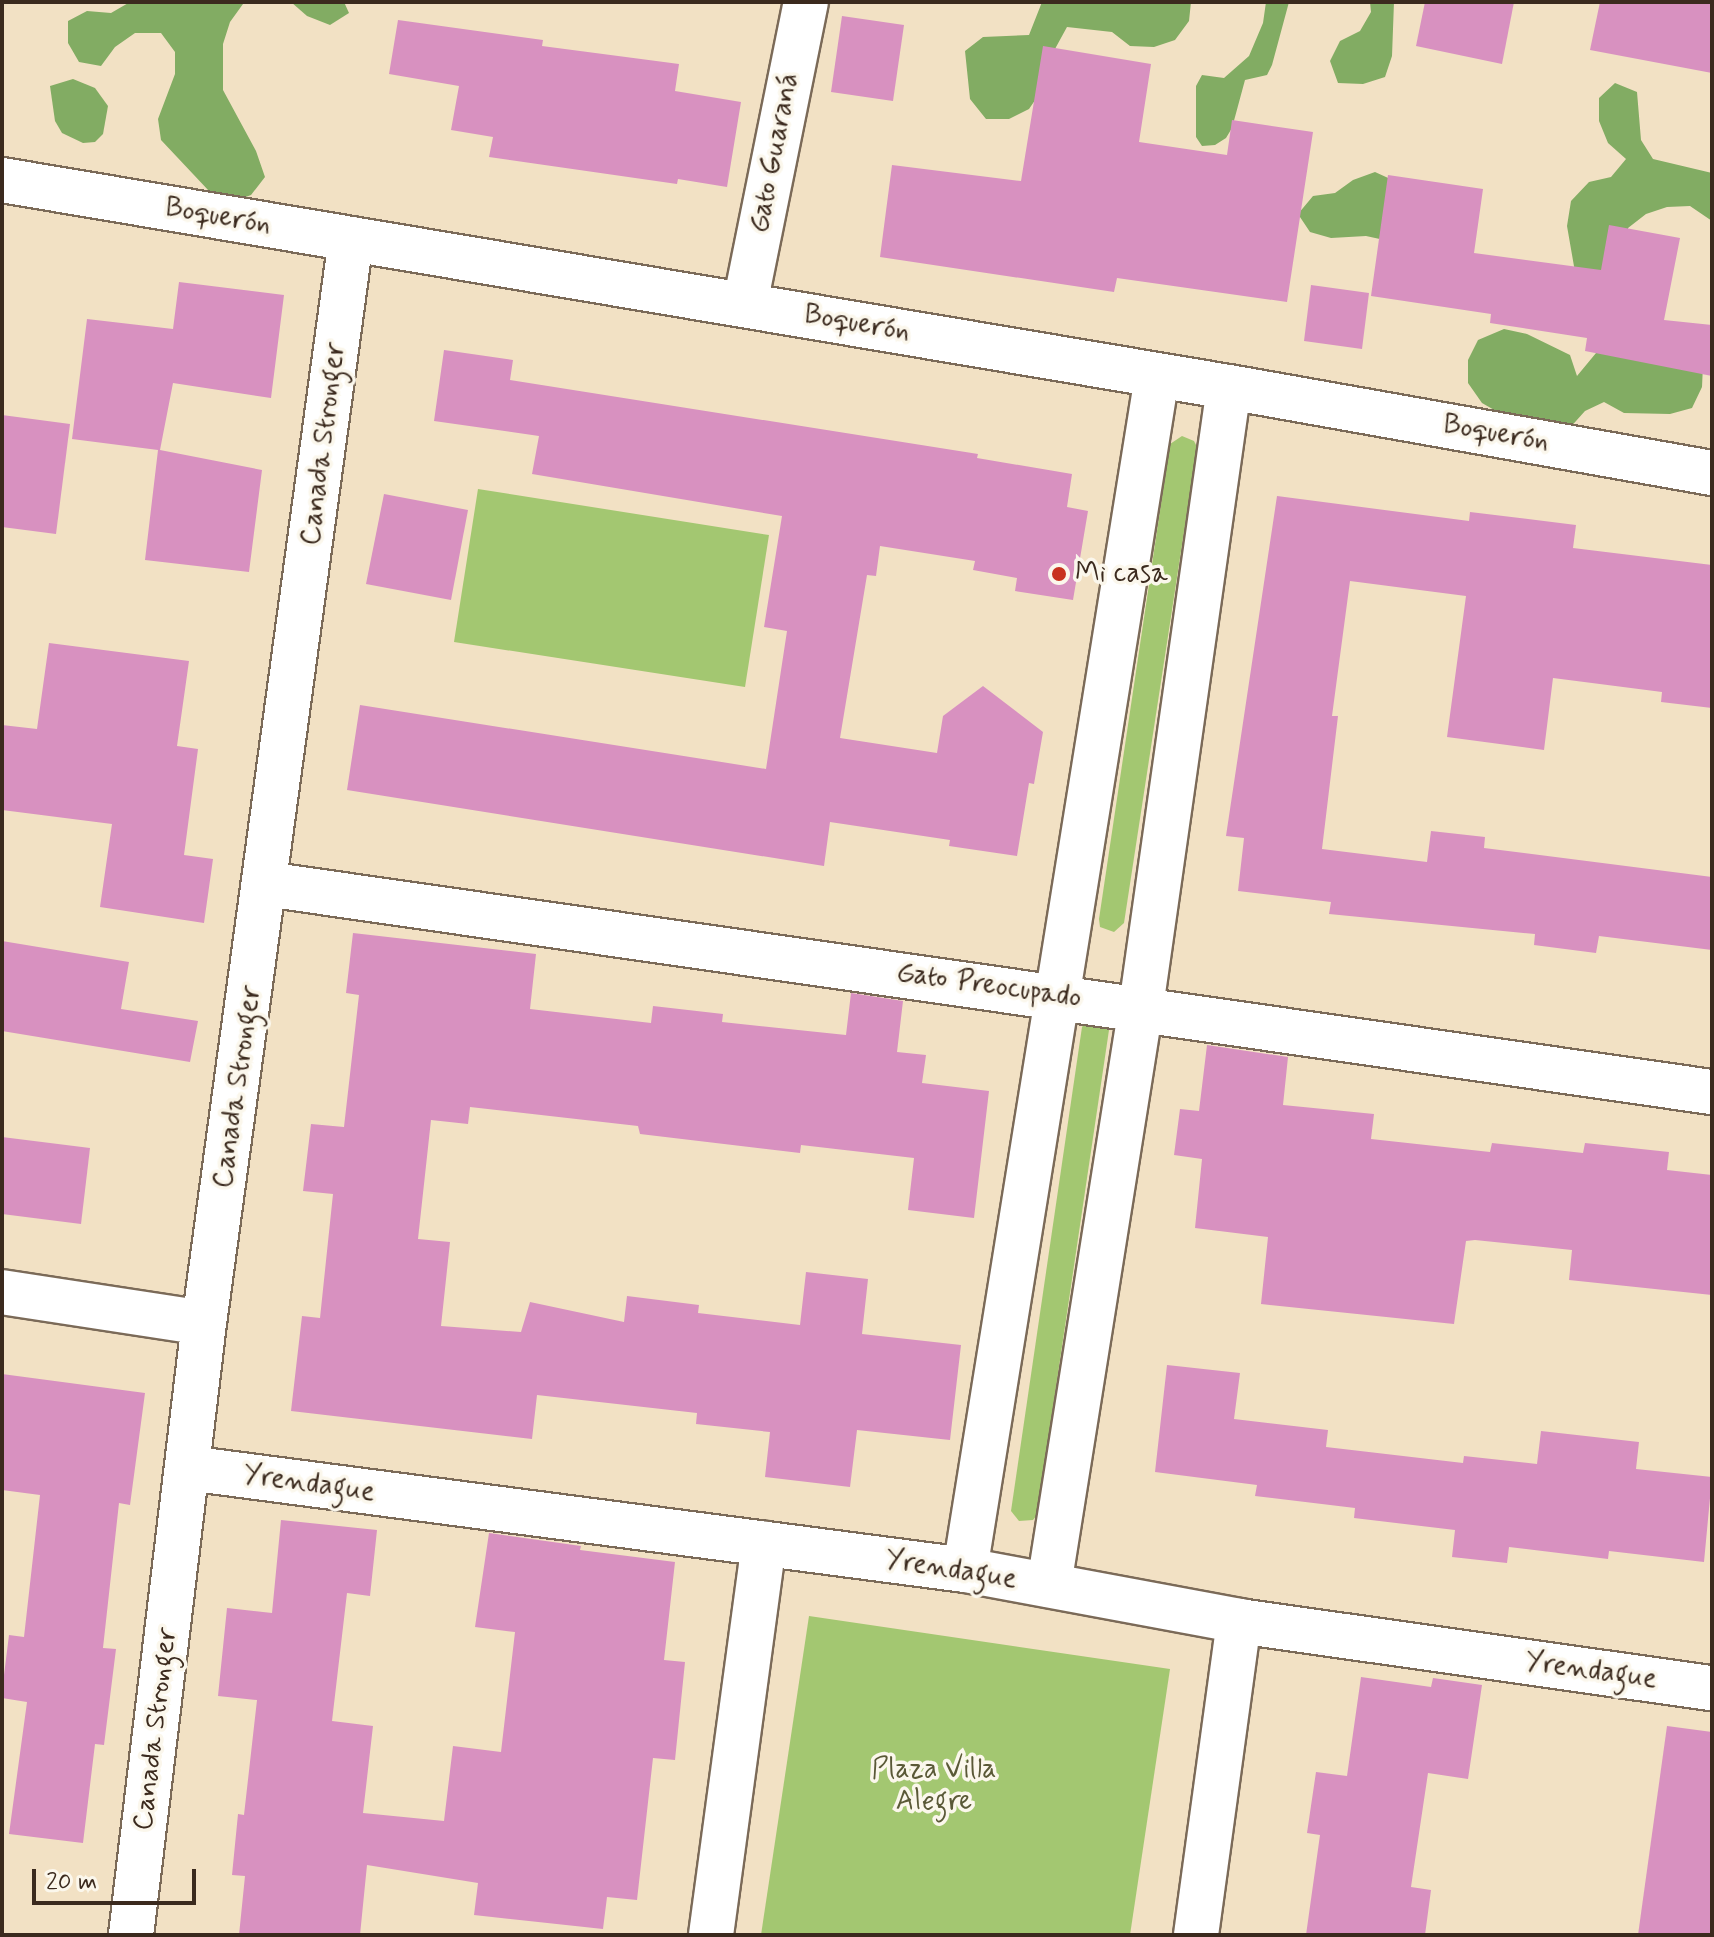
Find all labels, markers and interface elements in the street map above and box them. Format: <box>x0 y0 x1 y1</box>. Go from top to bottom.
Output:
street label: Gato Guaraná <box>743 68 807 238</box>
street label: Boquerón <box>162 191 274 243</box>
street label: Boquerón <box>801 298 913 350</box>
street label: Canada Stronger <box>295 341 353 547</box>
street label: Boquerón <box>1440 408 1552 460</box>
place label: Mi casa <box>1075 557 1165 591</box>
marker: Mi casa <box>1050 565 1068 583</box>
street label: Gato Preocupado <box>894 956 1084 1016</box>
street label: Canada Stronger <box>207 984 269 1190</box>
street label: Yrendague <box>241 1458 377 1510</box>
street label: Yrendague <box>883 1543 1019 1597</box>
street label: Canada Stronger <box>127 1626 185 1832</box>
street label: Yrendague <box>1523 1645 1659 1697</box>
park label: Plaza Villa Alegre <box>872 1753 996 1819</box>
scale bar <box>36 1853 200 1903</box>
text: 20 m <box>46 1867 97 1898</box>

